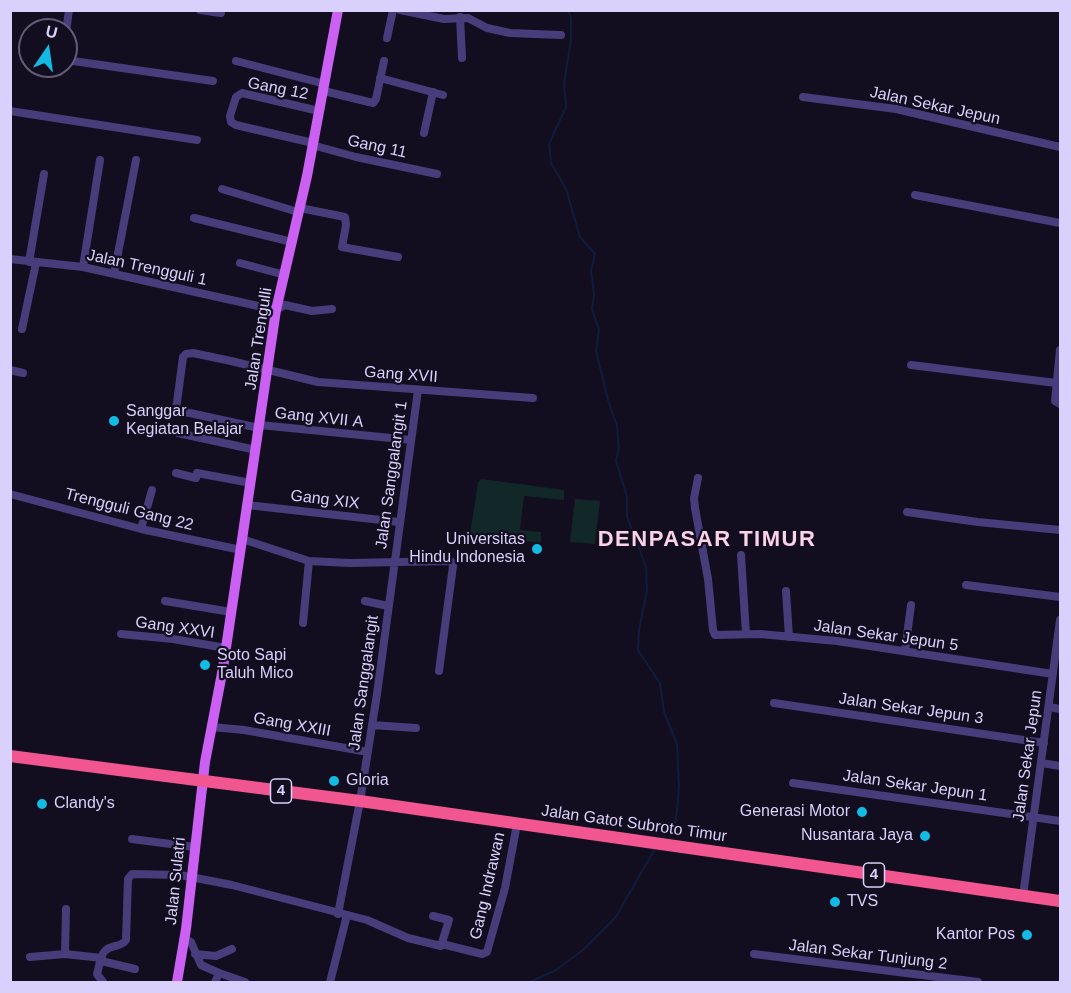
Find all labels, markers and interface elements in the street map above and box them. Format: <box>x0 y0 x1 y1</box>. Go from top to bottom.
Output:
north arrow <box>18 18 78 78</box>
text: U <box>44 22 59 42</box>
street label: Gang 12 <box>246 74 310 104</box>
street label: Jalan Sekar Jepun <box>868 83 1002 129</box>
street label: Gang 11 <box>346 131 408 163</box>
street label: Jalan Trengguli 1 <box>85 246 209 290</box>
street label: Jalan Trengulli <box>241 286 277 392</box>
street label: Gang XVII <box>364 363 438 387</box>
street label: Jalan Sanggalangit 1 <box>372 400 412 550</box>
place label: Sanggar Kegiatan Belajar <box>126 402 243 440</box>
street label: Gang XVII A <box>274 404 364 432</box>
marker: Sanggar Kegiatan Belajar <box>107 414 121 428</box>
street label: Trengguli Gang 22 <box>63 485 195 535</box>
street label: Gang XIX <box>289 486 361 514</box>
district label: DENPASAR TIMUR <box>598 527 816 553</box>
place label: Universitas Hindu Indonesia <box>409 530 525 568</box>
marker: Universitas Hindu Indonesia <box>530 542 544 556</box>
street label: Gang XXVI <box>134 613 216 643</box>
street label: Jalan Sanggalangit <box>345 614 383 752</box>
street label: Jalan Sekar Jepun 5 <box>812 616 960 656</box>
place label: Soto Sapi Taluh Mico <box>217 646 293 684</box>
marker: Soto Sapi Taluh Mico <box>198 658 212 672</box>
street label: Jalan Sekar Jepun 3 <box>837 689 985 729</box>
street label: Jalan Sekar Jepun <box>1009 689 1047 823</box>
street label: Gang XXIII <box>252 709 332 741</box>
street label: Jalan Sekar Jepun 1 <box>841 766 989 806</box>
place label: Gloria <box>346 771 389 791</box>
marker: Gloria <box>327 774 341 788</box>
road number: 4 <box>270 779 292 803</box>
place label: Clandy's <box>54 794 115 814</box>
marker: Clandy's <box>35 797 49 811</box>
street label: Jalan Gatot Subroto Timur <box>540 801 728 847</box>
place label: Generasi Motor <box>740 802 850 822</box>
marker: Generasi Motor <box>855 805 869 819</box>
place label: Nusantara Jaya <box>801 826 913 846</box>
marker: Nusantara Jaya <box>918 829 932 843</box>
street label: Gang Indrawan <box>466 831 510 941</box>
street label: Jalan Sulatri <box>162 836 190 926</box>
road number: 4 <box>864 863 884 887</box>
place label: TVS <box>847 892 878 912</box>
marker: TVS <box>828 895 842 909</box>
place label: Kantor Pos <box>936 925 1015 945</box>
marker: Kantor Pos <box>1020 928 1034 942</box>
street label: Jalan Sekar Tunjung 2 <box>788 936 948 974</box>

